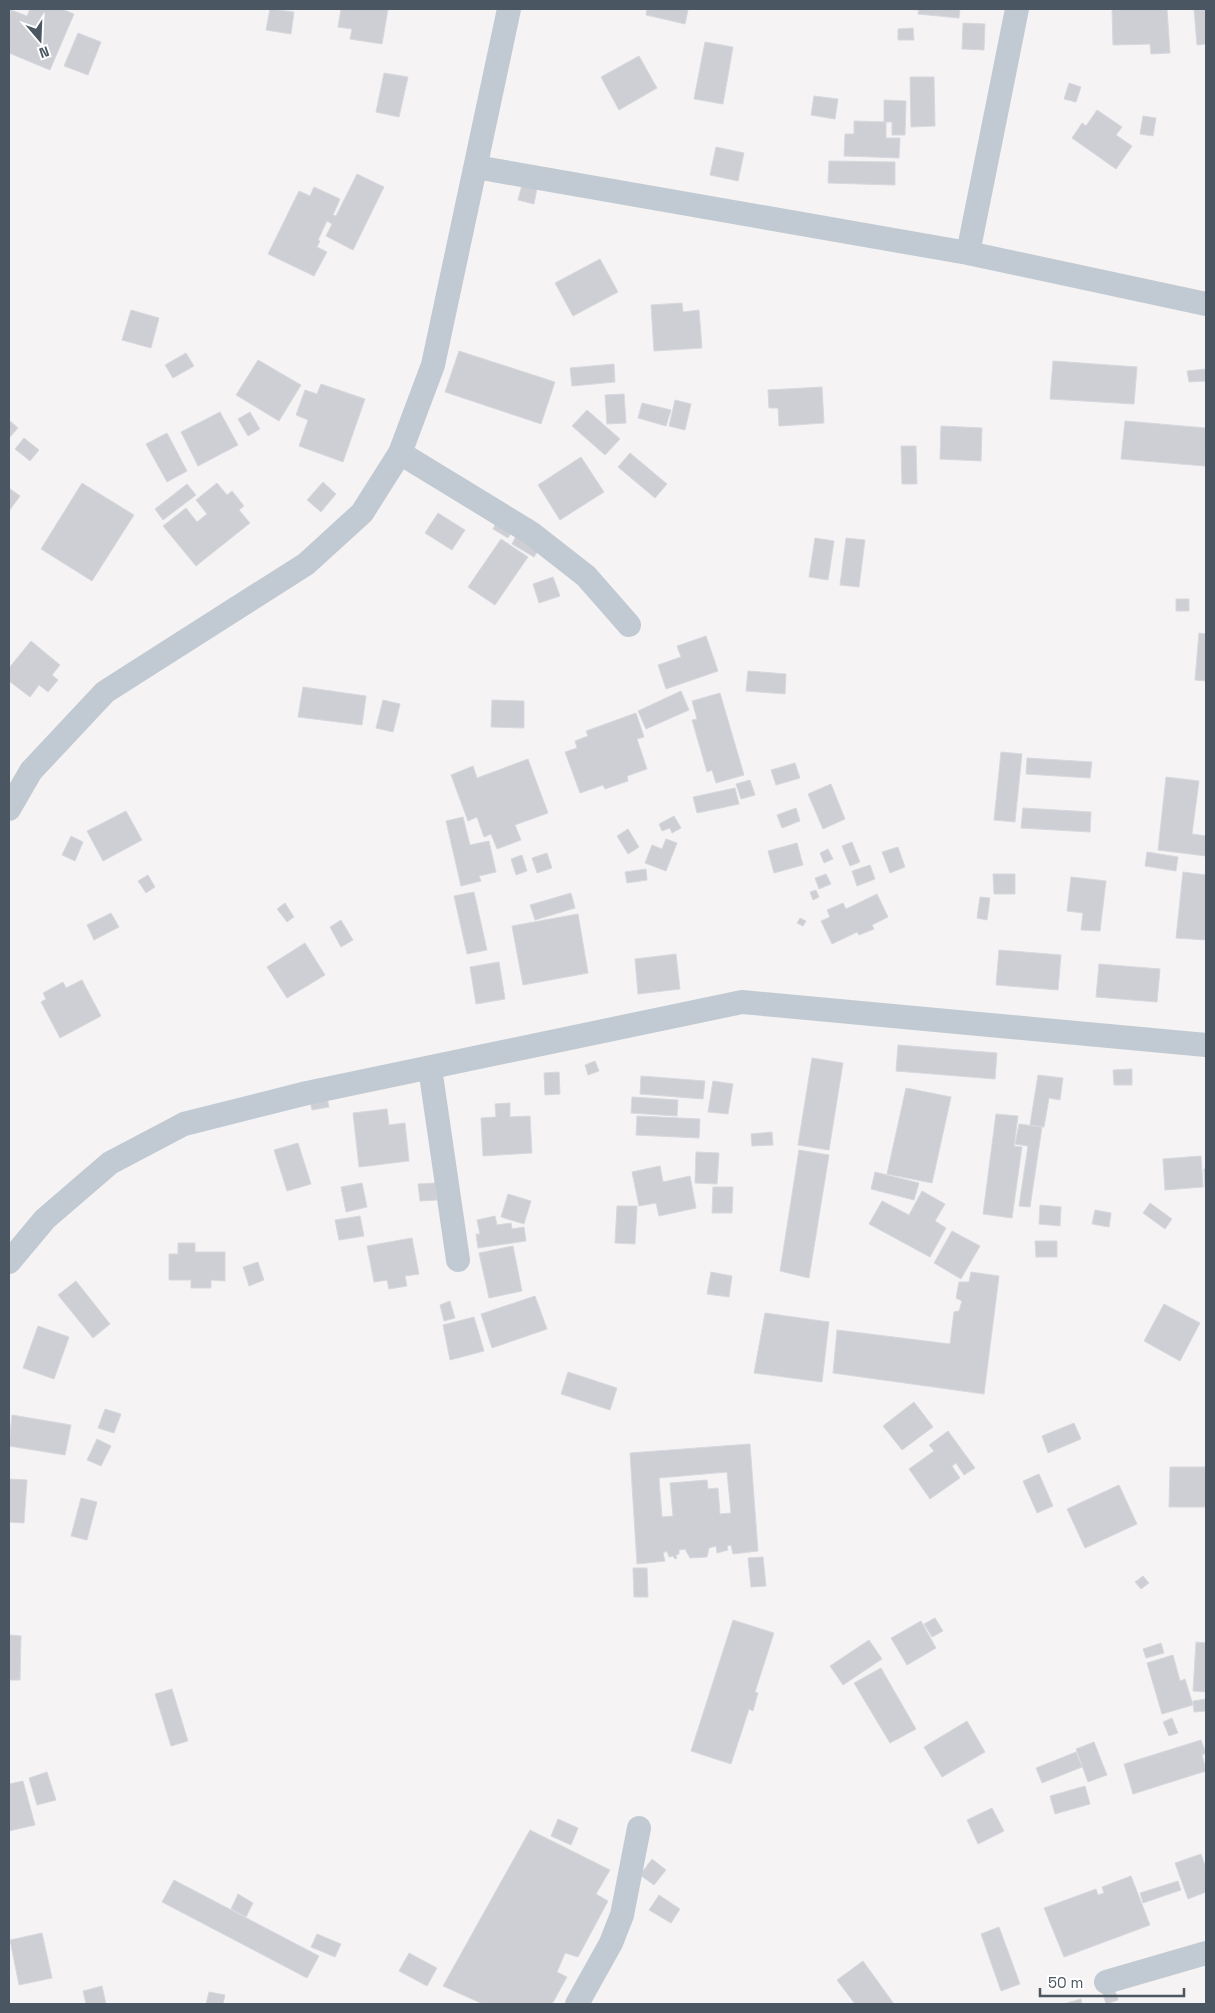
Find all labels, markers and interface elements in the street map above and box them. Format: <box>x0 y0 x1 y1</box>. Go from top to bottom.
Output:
north arrow <box>15 15 65 65</box>
text: N <box>37 42 52 62</box>
scale bar <box>1040 1966 1184 1998</box>
text: 50 m <box>1048 1973 1083 1992</box>

